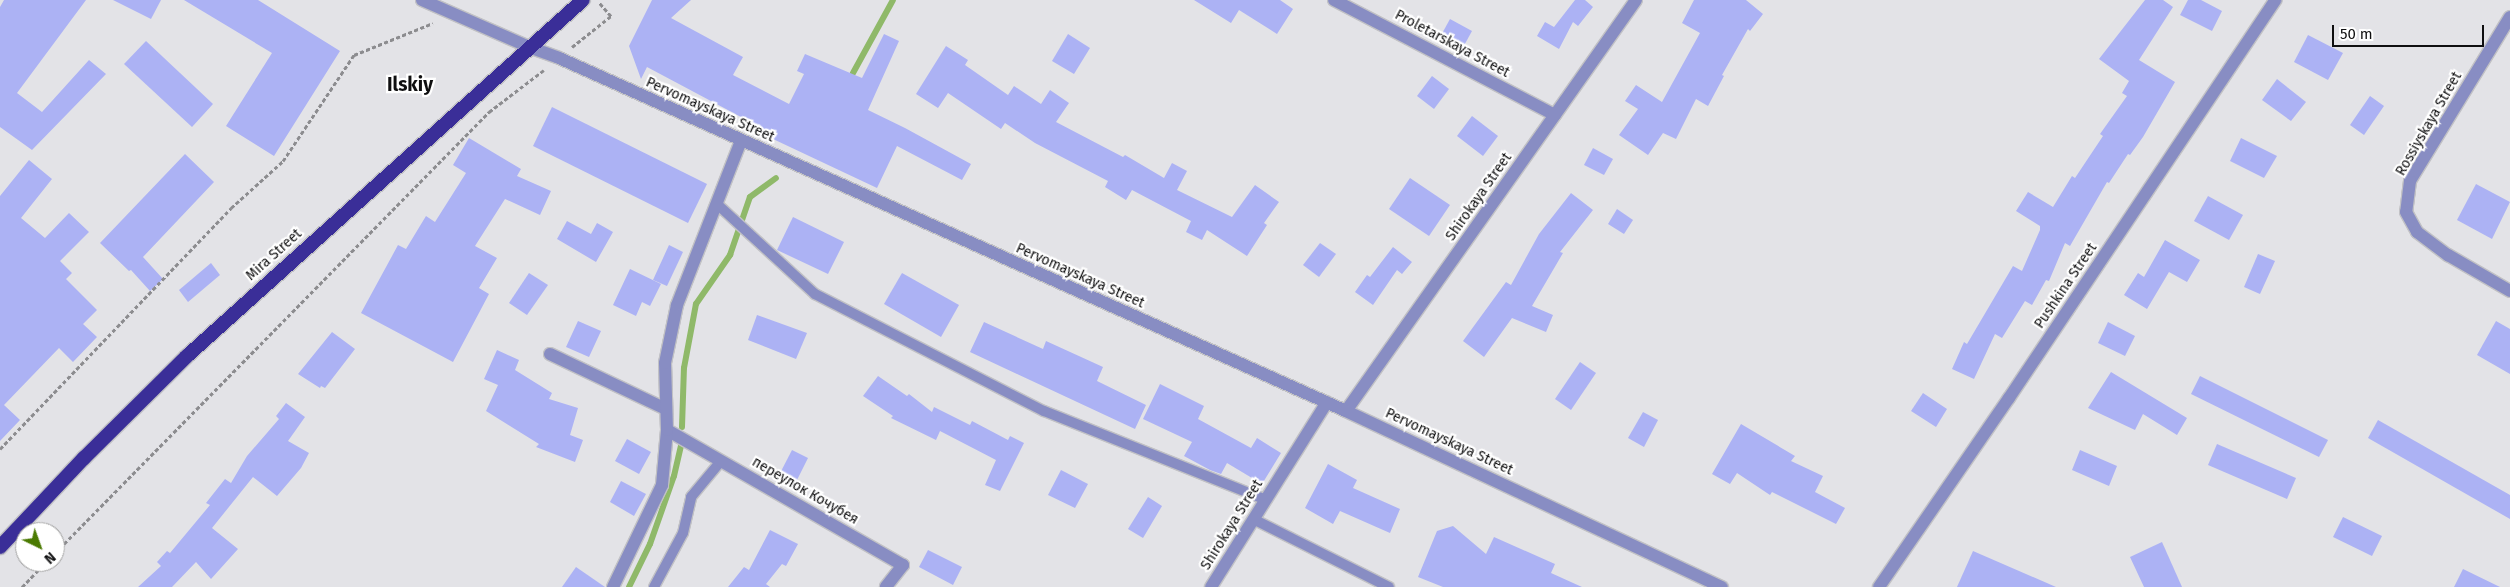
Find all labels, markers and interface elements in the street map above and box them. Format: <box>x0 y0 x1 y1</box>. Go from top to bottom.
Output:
street label: Proletarskaya Street <box>1392 7 1512 81</box>
scale bar <box>2335 15 2488 47</box>
text: 50 m <box>2340 25 2373 43</box>
street label: Rossiyskaya Street <box>2392 69 2466 179</box>
district label: Ilskiy <box>387 74 433 96</box>
street label: Pervomayskaya Street <box>643 74 777 146</box>
street label: Shirokaya Street <box>1443 150 1515 244</box>
street label: Mira Street <box>243 226 305 284</box>
street label: Pervomayskaya Street <box>1013 240 1147 312</box>
street label: Pushkina Street <box>2031 240 2101 332</box>
street label: Pervomayskaya Street <box>1383 405 1515 479</box>
street label: переулок Кочубея <box>749 454 861 528</box>
street label: Shirokaya Street <box>1198 477 1266 573</box>
north arrow <box>15 522 65 572</box>
text: N <box>41 548 59 567</box>

